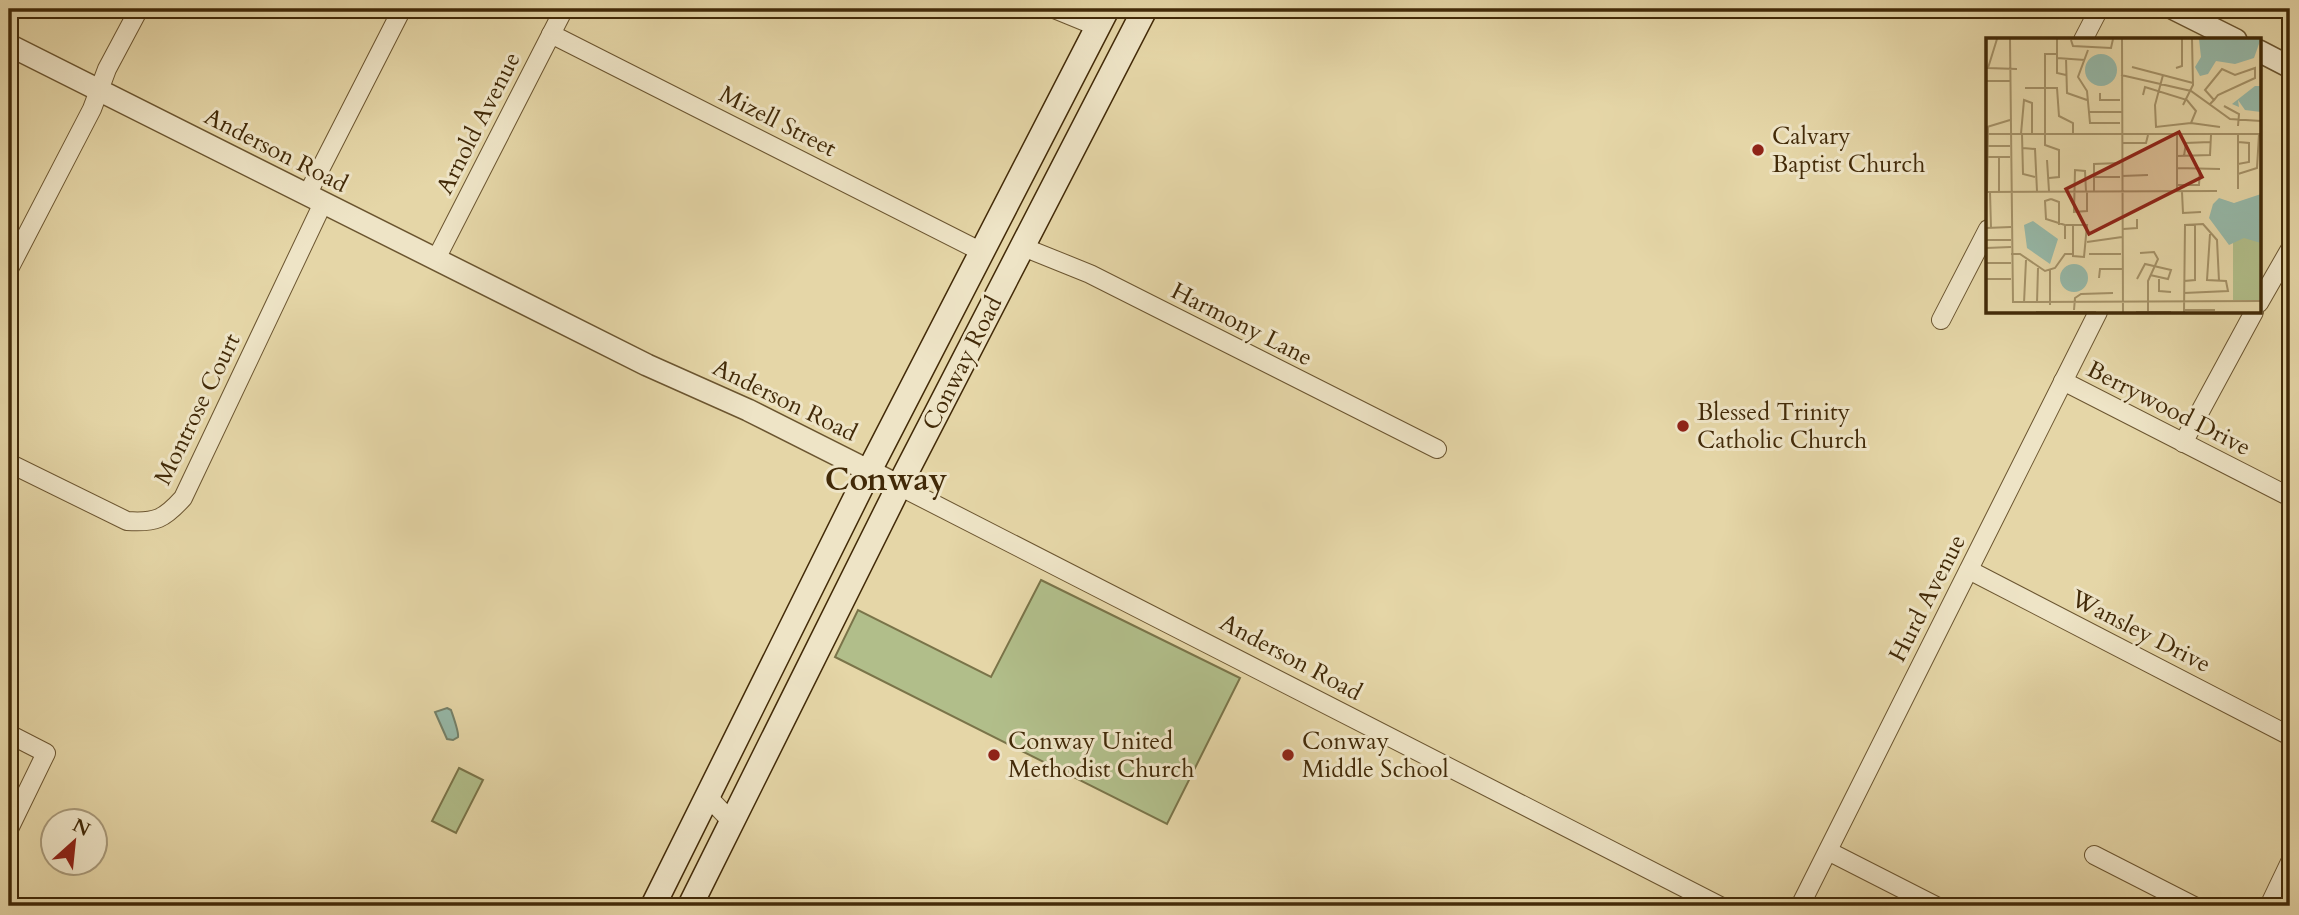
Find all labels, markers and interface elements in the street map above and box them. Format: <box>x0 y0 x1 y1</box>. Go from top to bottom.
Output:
inset map <box>1986 38 2260 313</box>
street label: Arnold Avenue <box>428 46 528 200</box>
street label: Mizell Street <box>714 78 842 165</box>
street label: Anderson Road <box>198 100 353 201</box>
place label: Calvary Baptist Church <box>1772 120 1925 181</box>
marker: Calvary Baptist Church <box>1750 142 1766 158</box>
street label: Harmony Lane <box>1165 275 1318 374</box>
street label: Conway Road <box>914 290 1010 436</box>
street label: Montrose Court <box>147 328 249 490</box>
street label: Anderson Road <box>707 351 863 450</box>
street label: Berrywood Drive <box>2081 353 2256 464</box>
place label: Blessed Trinity Catholic Church <box>1697 396 1867 457</box>
marker: Blessed Trinity Catholic Church <box>1675 418 1691 434</box>
district label: Conway <box>825 458 947 502</box>
street label: Hurd Avenue <box>1881 529 1974 668</box>
street label: Wansley Drive <box>2064 582 2216 681</box>
street label: Anderson Road <box>1214 606 1368 709</box>
place label: Conway United Methodist Church <box>1008 725 1194 786</box>
place label: Conway Middle School <box>1302 725 1449 786</box>
marker: Conway United Methodist Church <box>986 747 1002 763</box>
marker: Conway Middle School <box>1280 747 1296 763</box>
north arrow <box>38 806 108 876</box>
text: N <box>68 812 95 843</box>

